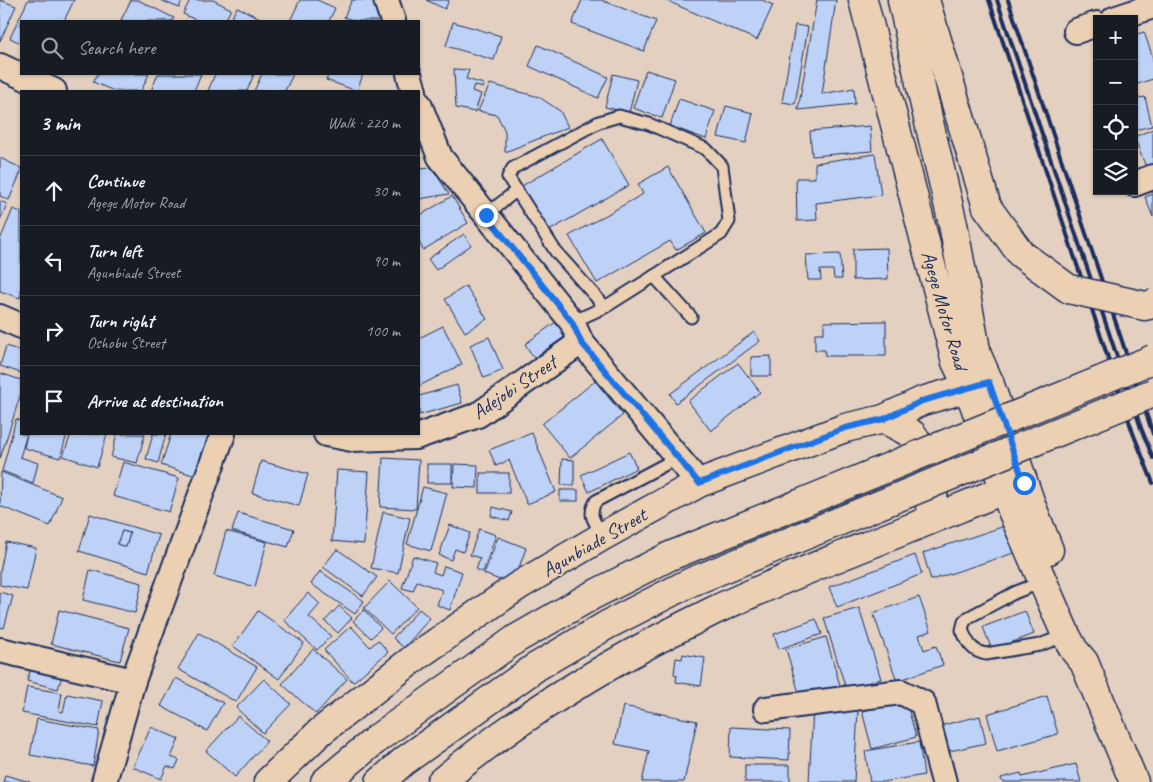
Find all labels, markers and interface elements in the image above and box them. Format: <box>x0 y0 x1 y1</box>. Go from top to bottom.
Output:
map controls <box>1093 15 1138 195</box>
button: + <box>1093 15 1138 60</box>
search box <box>20 20 420 75</box>
icon: search <box>38 34 66 62</box>
text: Search here <box>78 36 155 60</box>
button: − <box>1093 60 1138 105</box>
button: locate <box>1093 105 1138 150</box>
text: 3 min <box>40 110 80 136</box>
text: Walk · 220 m <box>328 113 400 133</box>
button: layers <box>1093 150 1138 195</box>
text: Continue <box>87 169 144 193</box>
icon: ahead <box>40 177 68 205</box>
text: 30 m <box>373 181 400 201</box>
text: Agege Motor Road <box>87 193 185 213</box>
route end <box>475 204 498 227</box>
text: Turn left <box>87 239 142 263</box>
icon: left <box>40 247 68 275</box>
street label: Agege Motor Road <box>916 248 974 375</box>
text: 90 m <box>373 251 400 271</box>
text: Agunbiade Street <box>87 263 180 283</box>
text: Turn right <box>87 309 154 333</box>
icon: right <box>40 317 68 345</box>
text: 100 m <box>366 321 400 341</box>
text: Oshobu Street <box>87 333 165 353</box>
street label: Adejobi Street <box>467 348 564 425</box>
icon: arrive <box>40 387 68 415</box>
text: Arrive at destination <box>87 389 223 413</box>
route start <box>1013 472 1036 495</box>
street label: Agunbiade Street <box>538 501 653 582</box>

